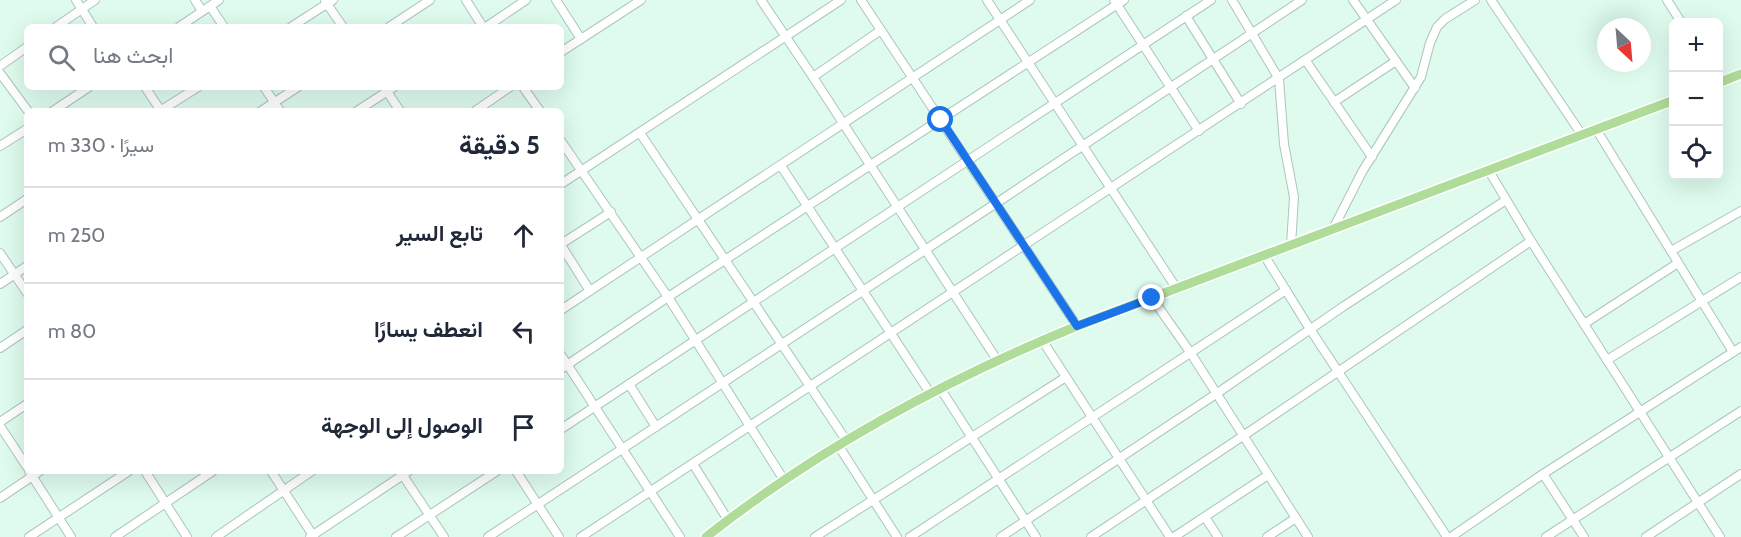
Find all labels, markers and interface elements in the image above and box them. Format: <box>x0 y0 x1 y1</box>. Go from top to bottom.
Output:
north arrow <box>1597 18 1651 72</box>
map controls <box>1669 18 1723 180</box>
button: + <box>1669 18 1723 72</box>
search box <box>24 24 564 90</box>
icon: search <box>45 41 78 74</box>
text: ابحث هنا <box>93 42 173 69</box>
button: − <box>1669 72 1723 126</box>
route start <box>927 106 953 132</box>
button: locate <box>1669 126 1723 180</box>
text: 5 دقيقة <box>459 129 540 161</box>
text: سيرًا · 330 m <box>48 133 154 157</box>
icon: ahead <box>507 219 540 252</box>
text: تابع السير <box>396 220 483 247</box>
text: 250 m <box>48 223 105 247</box>
route end <box>1138 284 1164 310</box>
icon: left <box>507 315 540 348</box>
text: انعطف يسارًا <box>374 316 483 343</box>
text: 80 m <box>48 319 96 343</box>
icon: arrive <box>507 411 540 444</box>
text: الوصول إلى الوجهة <box>321 412 483 439</box>

